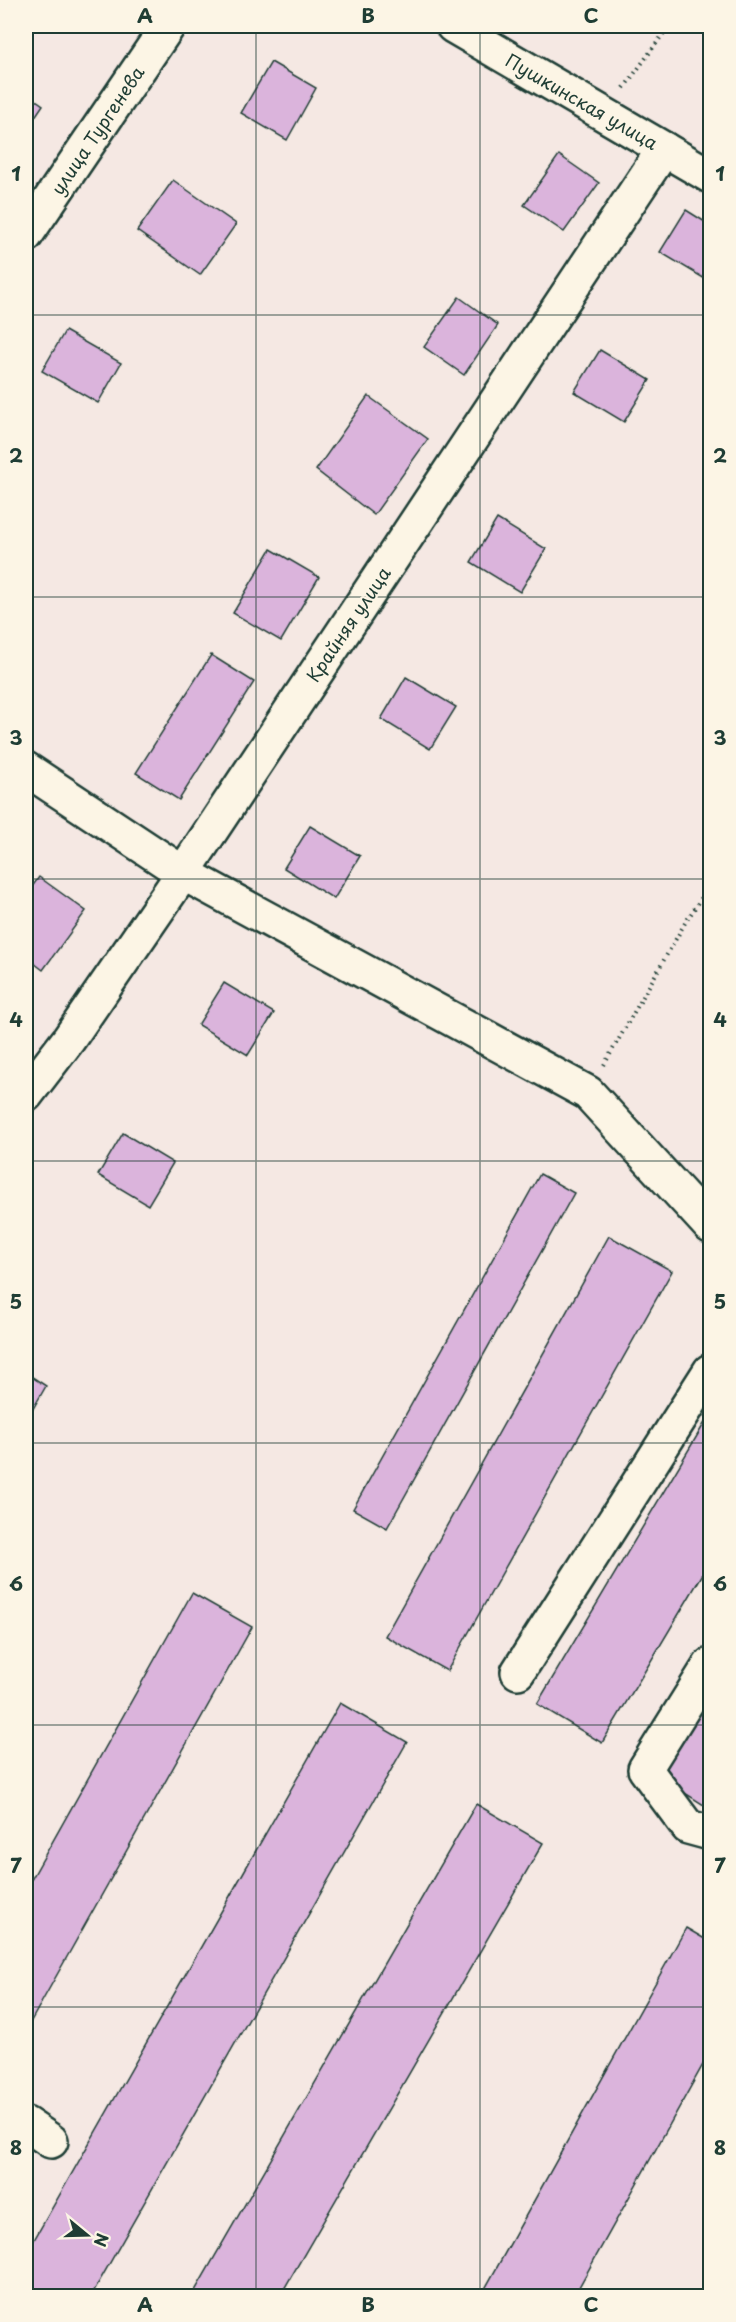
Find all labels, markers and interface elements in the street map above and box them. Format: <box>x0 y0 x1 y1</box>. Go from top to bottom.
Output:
text: A <box>137 0 153 30</box>
text: B <box>361 0 375 30</box>
text: C <box>583 0 599 30</box>
street label: Пушкинская улица <box>501 46 664 156</box>
street label: улица Тургенева <box>44 60 151 200</box>
text: 1 <box>11 158 21 188</box>
text: 1 <box>715 158 725 188</box>
text: 2 <box>9 440 23 470</box>
text: 2 <box>713 440 727 470</box>
street label: Крайняя улица <box>299 560 397 687</box>
text: 3 <box>9 722 23 752</box>
text: 3 <box>713 722 727 752</box>
text: 4 <box>9 1004 23 1034</box>
text: 4 <box>713 1004 727 1034</box>
text: 5 <box>10 1286 22 1316</box>
text: 5 <box>714 1286 726 1316</box>
text: 6 <box>9 1568 23 1598</box>
text: 6 <box>713 1568 727 1598</box>
text: 7 <box>10 1850 22 1880</box>
text: 7 <box>714 1850 726 1880</box>
text: 8 <box>10 2132 22 2162</box>
text: 8 <box>714 2132 726 2162</box>
north arrow <box>57 2205 117 2265</box>
text: N <box>89 2230 116 2250</box>
text: A <box>137 2289 153 2319</box>
text: B <box>361 2289 375 2319</box>
text: C <box>583 2289 599 2319</box>

